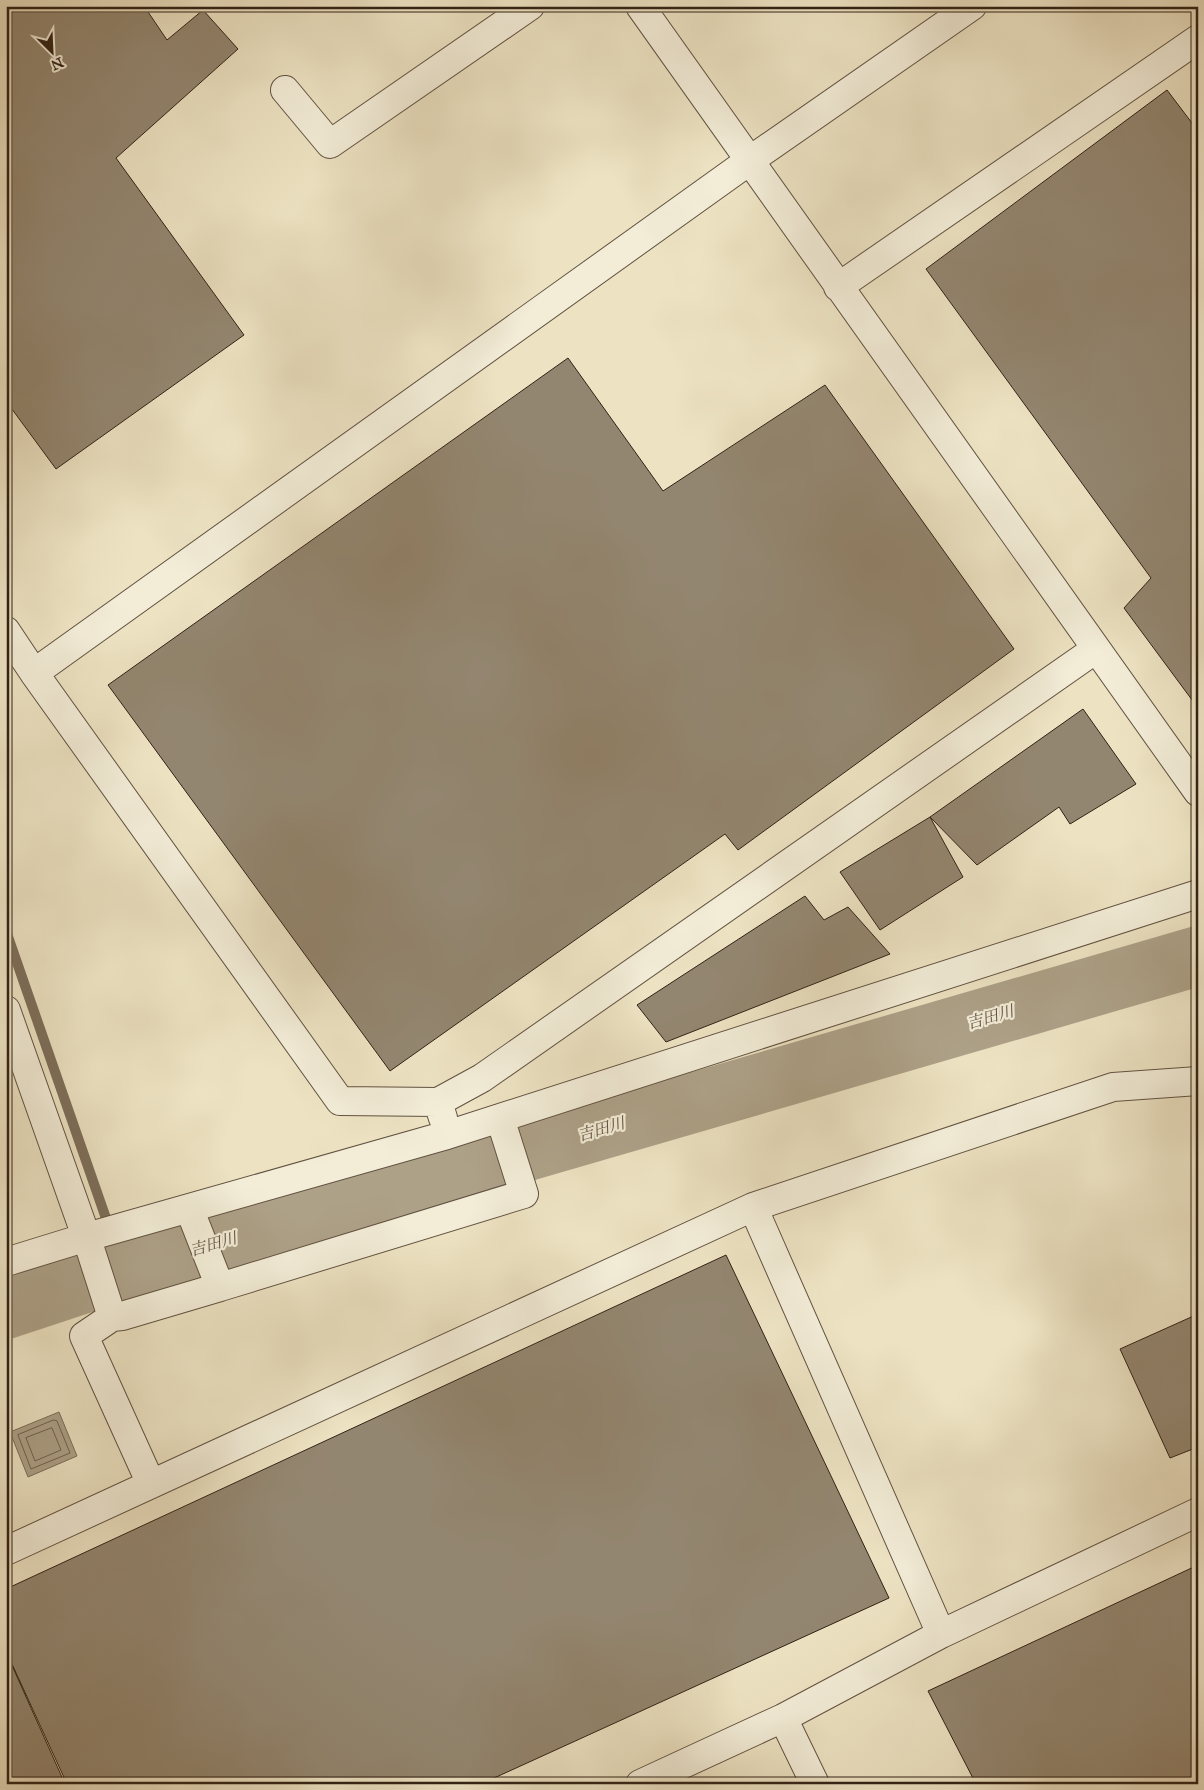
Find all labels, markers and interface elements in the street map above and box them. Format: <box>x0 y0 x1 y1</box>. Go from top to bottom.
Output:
north arrow <box>28 28 78 78</box>
text: N <box>48 53 66 74</box>
water label: 吉田川 <box>964 1001 1018 1033</box>
water label: 吉田川 <box>575 1113 629 1145</box>
water label: 吉田川 <box>187 1228 241 1260</box>

